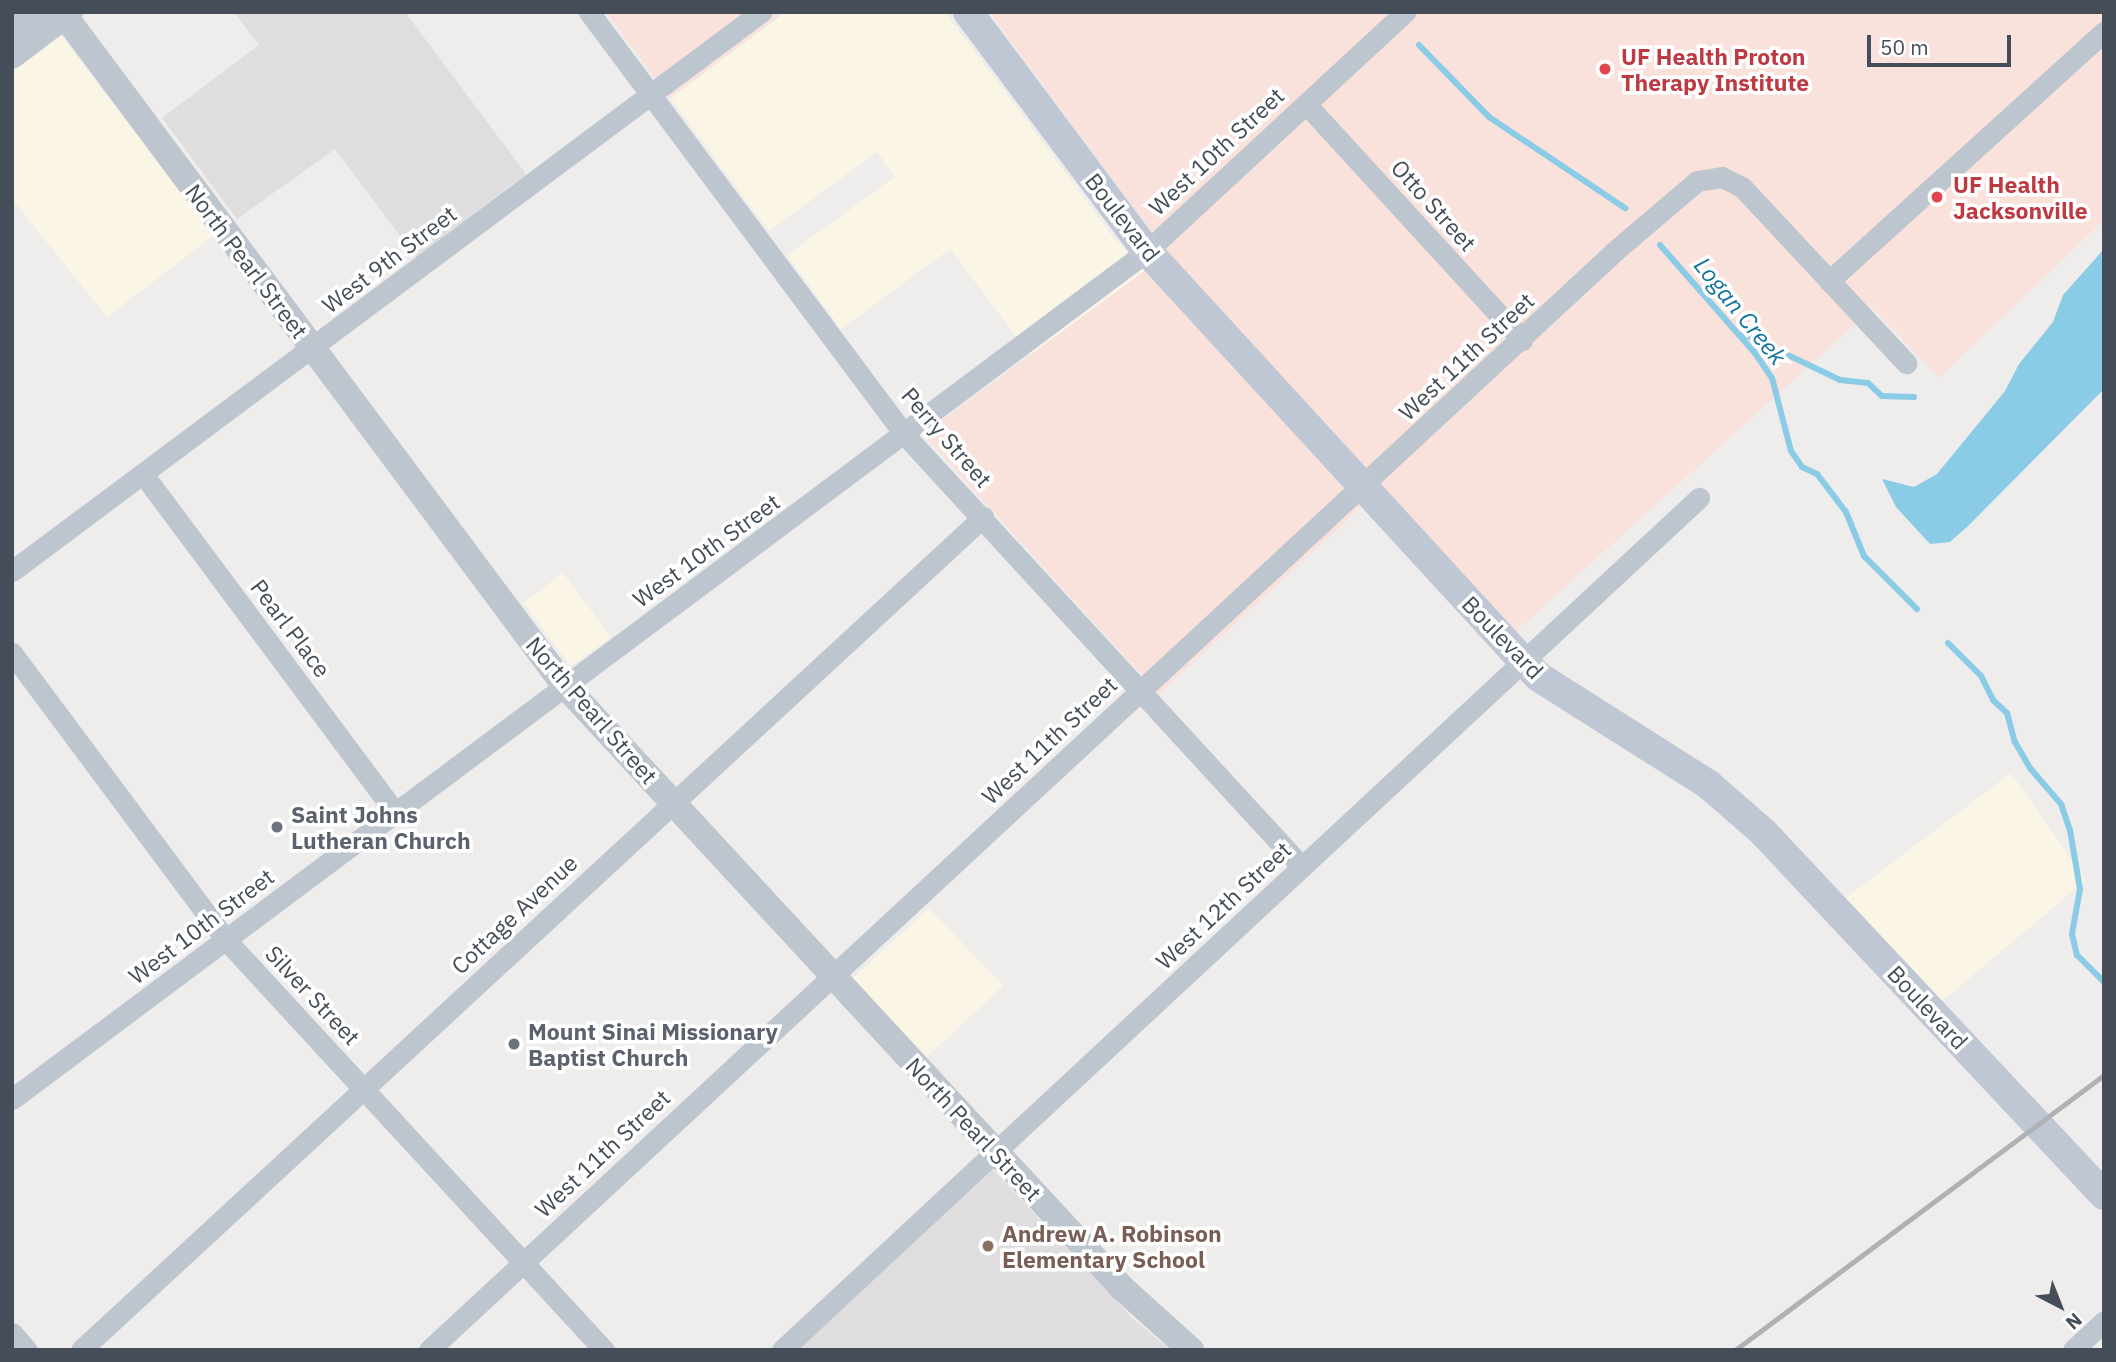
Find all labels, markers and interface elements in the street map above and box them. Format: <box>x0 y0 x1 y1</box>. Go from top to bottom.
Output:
scale bar <box>1871 21 2014 65</box>
text: 50 m <box>1880 33 1929 61</box>
place label: UF Health Proton Therapy Institute <box>1621 42 1809 96</box>
marker: UF Health Proton Therapy Institute <box>1595 59 1615 79</box>
street label: West 10th Street <box>1143 81 1289 221</box>
street label: Otto Street <box>1386 154 1482 256</box>
street label: Boulevard <box>1080 167 1166 267</box>
place label: UF Health Jacksonville <box>1953 170 2088 224</box>
street label: North Pearl Street <box>180 178 314 344</box>
marker: UF Health Jacksonville <box>1927 187 1947 207</box>
street label: West 9th Street <box>316 200 462 318</box>
water label: Logan Creek <box>1688 251 1792 371</box>
street label: West 11th Street <box>1393 286 1539 426</box>
street label: Perry Street <box>896 381 998 493</box>
street label: West 10th Street <box>627 488 785 612</box>
street label: Pearl Place <box>245 574 337 682</box>
street label: Boulevard <box>1457 590 1549 684</box>
street label: North Pearl Street <box>521 631 663 789</box>
street label: West 11th Street <box>976 670 1122 810</box>
place label: Saint Johns Lutheran Church <box>291 800 471 854</box>
marker: Saint Johns Lutheran Church <box>269 819 285 835</box>
street label: West 12th Street <box>1150 835 1296 975</box>
street label: Cottage Avenue <box>445 849 583 979</box>
street label: West 10th Street <box>123 862 279 990</box>
street label: Silver Street <box>260 940 366 1050</box>
street label: Boulevard <box>1882 959 1974 1055</box>
place label: Mount Sinai Missionary Baptist Church <box>528 1017 778 1071</box>
marker: Mount Sinai Missionary Baptist Church <box>506 1036 522 1052</box>
street label: North Pearl Street <box>901 1052 1047 1206</box>
street label: West 11th Street <box>529 1083 675 1223</box>
place label: Andrew A. Robinson Elementary School <box>1002 1219 1222 1273</box>
marker: Andrew A. Robinson Elementary School <box>980 1238 996 1254</box>
north arrow <box>2025 1271 2095 1341</box>
text: N <box>2061 1308 2087 1335</box>

